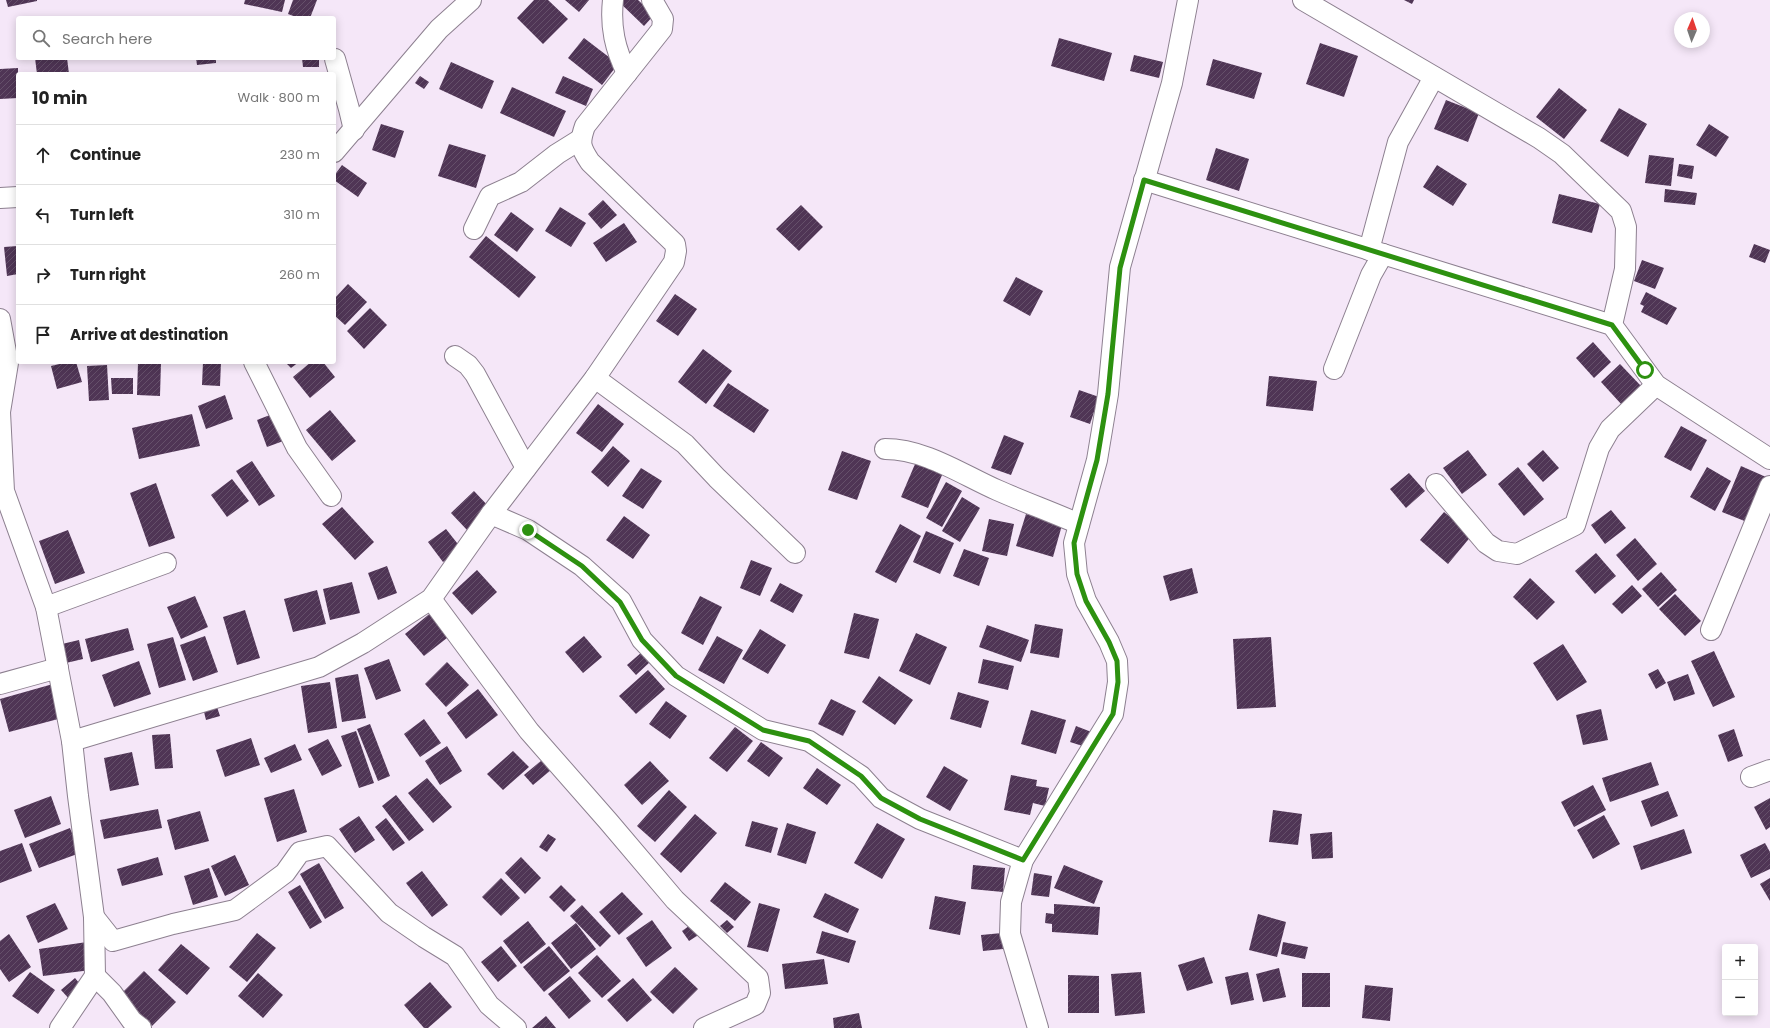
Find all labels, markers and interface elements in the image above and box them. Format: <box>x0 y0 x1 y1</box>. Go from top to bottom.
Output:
north arrow <box>1674 12 1710 48</box>
search box <box>16 16 336 60</box>
icon: search <box>30 27 52 49</box>
text: Search here <box>62 28 152 49</box>
text: 10 min <box>32 86 88 110</box>
text: Walk · 800 m <box>238 88 320 107</box>
icon: ahead <box>32 144 54 166</box>
text: Continue <box>70 144 141 165</box>
text: 230 m <box>280 145 320 164</box>
icon: left <box>32 204 54 226</box>
text: Turn left <box>70 204 134 225</box>
text: 310 m <box>283 205 320 224</box>
icon: right <box>32 264 54 286</box>
text: Turn right <box>70 264 146 285</box>
text: 260 m <box>279 265 320 284</box>
icon: arrive <box>32 324 54 346</box>
text: Arrive at destination <box>70 324 228 345</box>
route start <box>1636 361 1654 379</box>
route end <box>519 521 537 539</box>
map controls <box>1722 944 1758 1016</box>
button: + <box>1722 944 1758 980</box>
button: − <box>1722 980 1758 1016</box>

